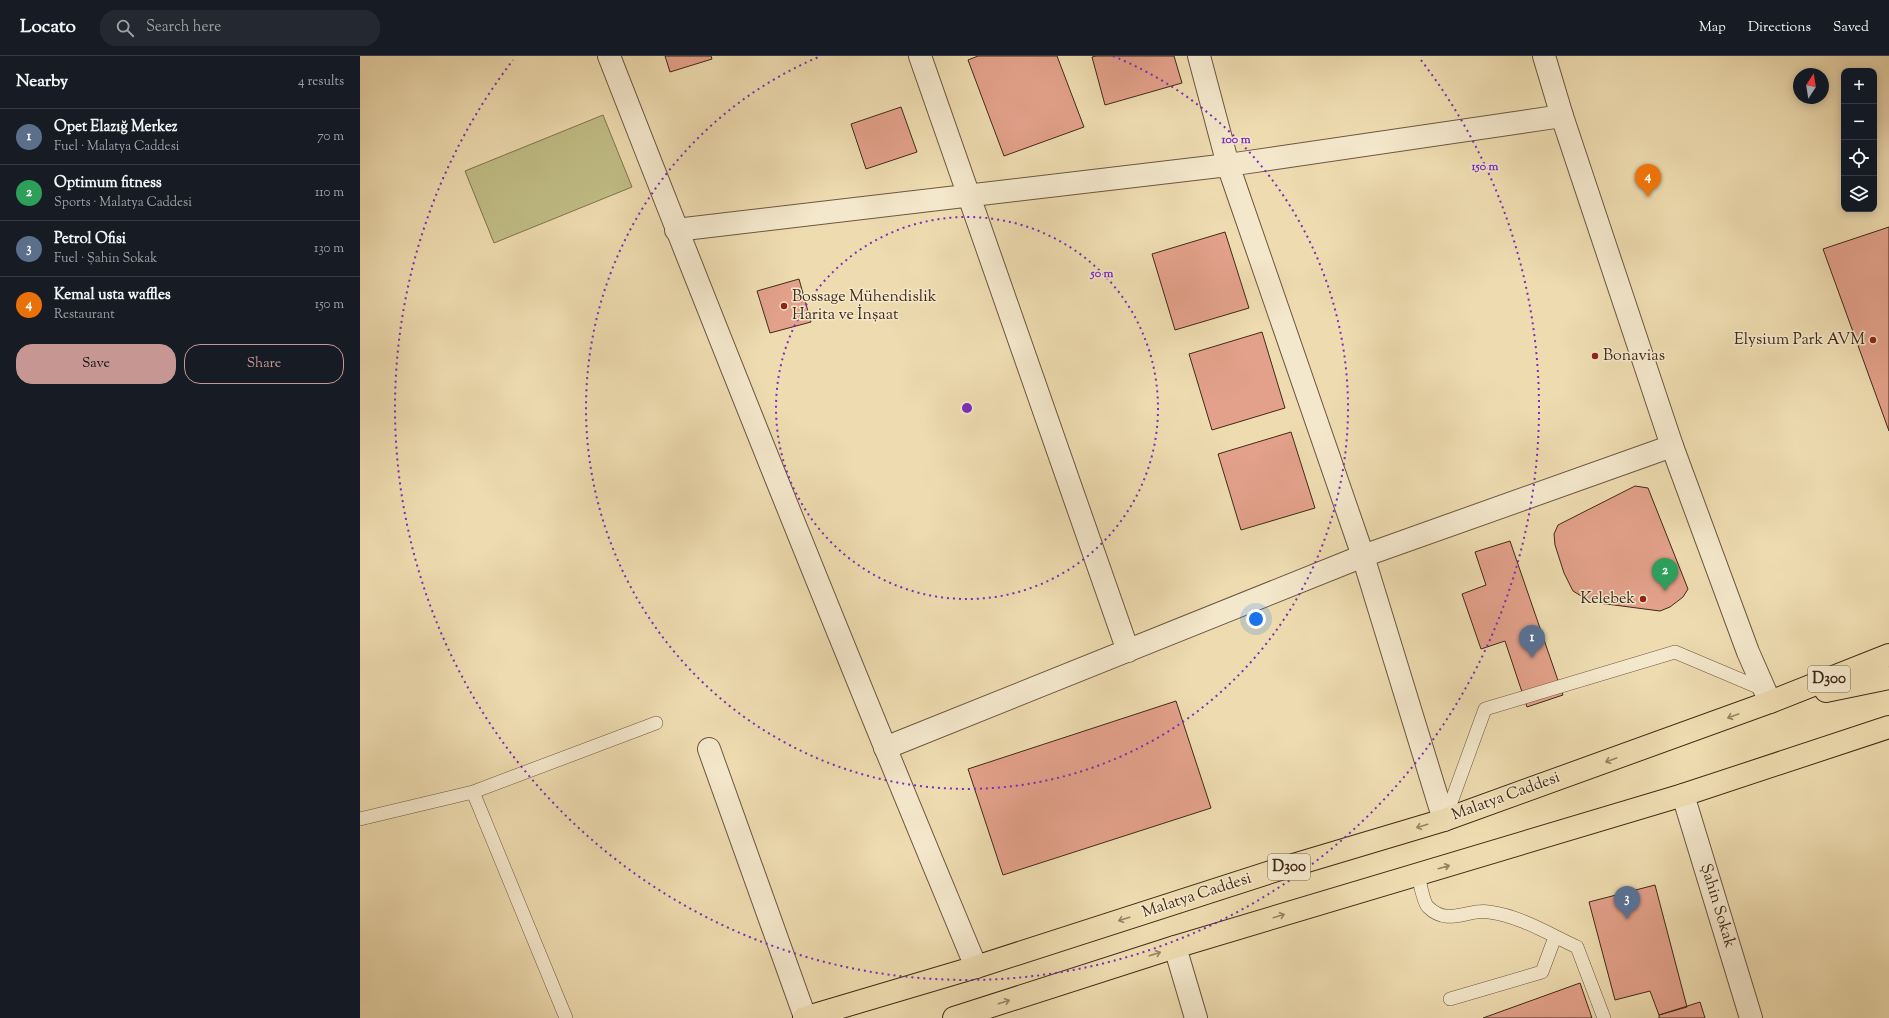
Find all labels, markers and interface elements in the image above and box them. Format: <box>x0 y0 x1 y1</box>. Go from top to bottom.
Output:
search box <box>100 10 380 46</box>
text: Locato <box>20 14 76 41</box>
icon: search <box>114 17 136 39</box>
text: Search here <box>146 17 221 38</box>
text: Map <box>1699 18 1726 38</box>
text: Directions <box>1748 18 1811 38</box>
text: Saved <box>1833 18 1869 38</box>
north arrow <box>1793 68 1829 104</box>
map controls <box>1841 68 1877 212</box>
button: + <box>1841 68 1877 104</box>
text: Nearby <box>16 70 68 94</box>
text: 4 results <box>298 73 344 91</box>
button: − <box>1841 104 1877 140</box>
text: Opet Elazığ Merkez <box>54 117 178 138</box>
text: 1 <box>27 128 31 146</box>
text: 70 m <box>317 128 344 146</box>
text: 100 m <box>1220 131 1251 149</box>
text: Fuel · Malatya Caddesi <box>54 138 179 156</box>
button: locate <box>1841 140 1877 176</box>
text: 150 m <box>1470 158 1499 176</box>
pin: 4 <box>1635 164 1661 197</box>
text: Optimum fitness <box>54 173 162 194</box>
button: layers <box>1841 176 1877 212</box>
text: 2 <box>26 184 32 202</box>
text: 110 m <box>315 184 344 202</box>
text: Sports · Malatya Caddesi <box>54 194 192 212</box>
text: Petrol Ofisi <box>54 229 126 250</box>
text: 3 <box>26 240 32 258</box>
text: 130 m <box>314 240 344 258</box>
text: Fuel · Şahin Sokak <box>54 250 157 268</box>
text: 50 m <box>1090 265 1114 283</box>
text: Kemal usta waffles <box>54 285 171 306</box>
place label: Bossage Mühendislik Harita ve İnşaat <box>792 286 937 327</box>
text: 4 <box>26 296 32 314</box>
text: 150 m <box>315 296 344 314</box>
marker: Bossage Mühendislik Harita ve İnşaat <box>779 301 789 311</box>
text: Restaurant <box>54 306 115 324</box>
place label: Elysium Park AVM <box>1734 329 1865 352</box>
marker: Elysium Park AVM <box>1868 335 1878 345</box>
button: Save <box>16 344 176 384</box>
button: Share <box>184 344 344 384</box>
place label: Bonavias <box>1603 345 1665 368</box>
marker: Bonavias <box>1590 351 1600 361</box>
centre of rings <box>960 401 974 415</box>
pin: 2 <box>1652 558 1678 591</box>
place label: Kelebek <box>1580 588 1635 611</box>
marker: Kelebek <box>1638 594 1648 604</box>
your location <box>1246 609 1266 629</box>
pin: 1 <box>1519 625 1545 658</box>
road number: D300 <box>1808 666 1850 692</box>
one-way arrow <box>1727 712 1739 720</box>
one-way arrow <box>1605 756 1617 764</box>
street label: Malatya Caddesi <box>1449 767 1564 827</box>
one-way arrow <box>1416 823 1429 830</box>
road number: D300 <box>1268 854 1310 880</box>
street label: Şahin Sokak <box>1693 861 1741 951</box>
one-way arrow <box>1438 863 1451 870</box>
street label: Malatya Caddesi <box>1139 867 1255 925</box>
pin: 3 <box>1614 886 1640 919</box>
one-way arrow <box>1273 912 1286 919</box>
one-way arrow <box>1119 916 1131 924</box>
one-way arrow <box>1148 950 1161 957</box>
one-way arrow <box>998 998 1011 1005</box>

